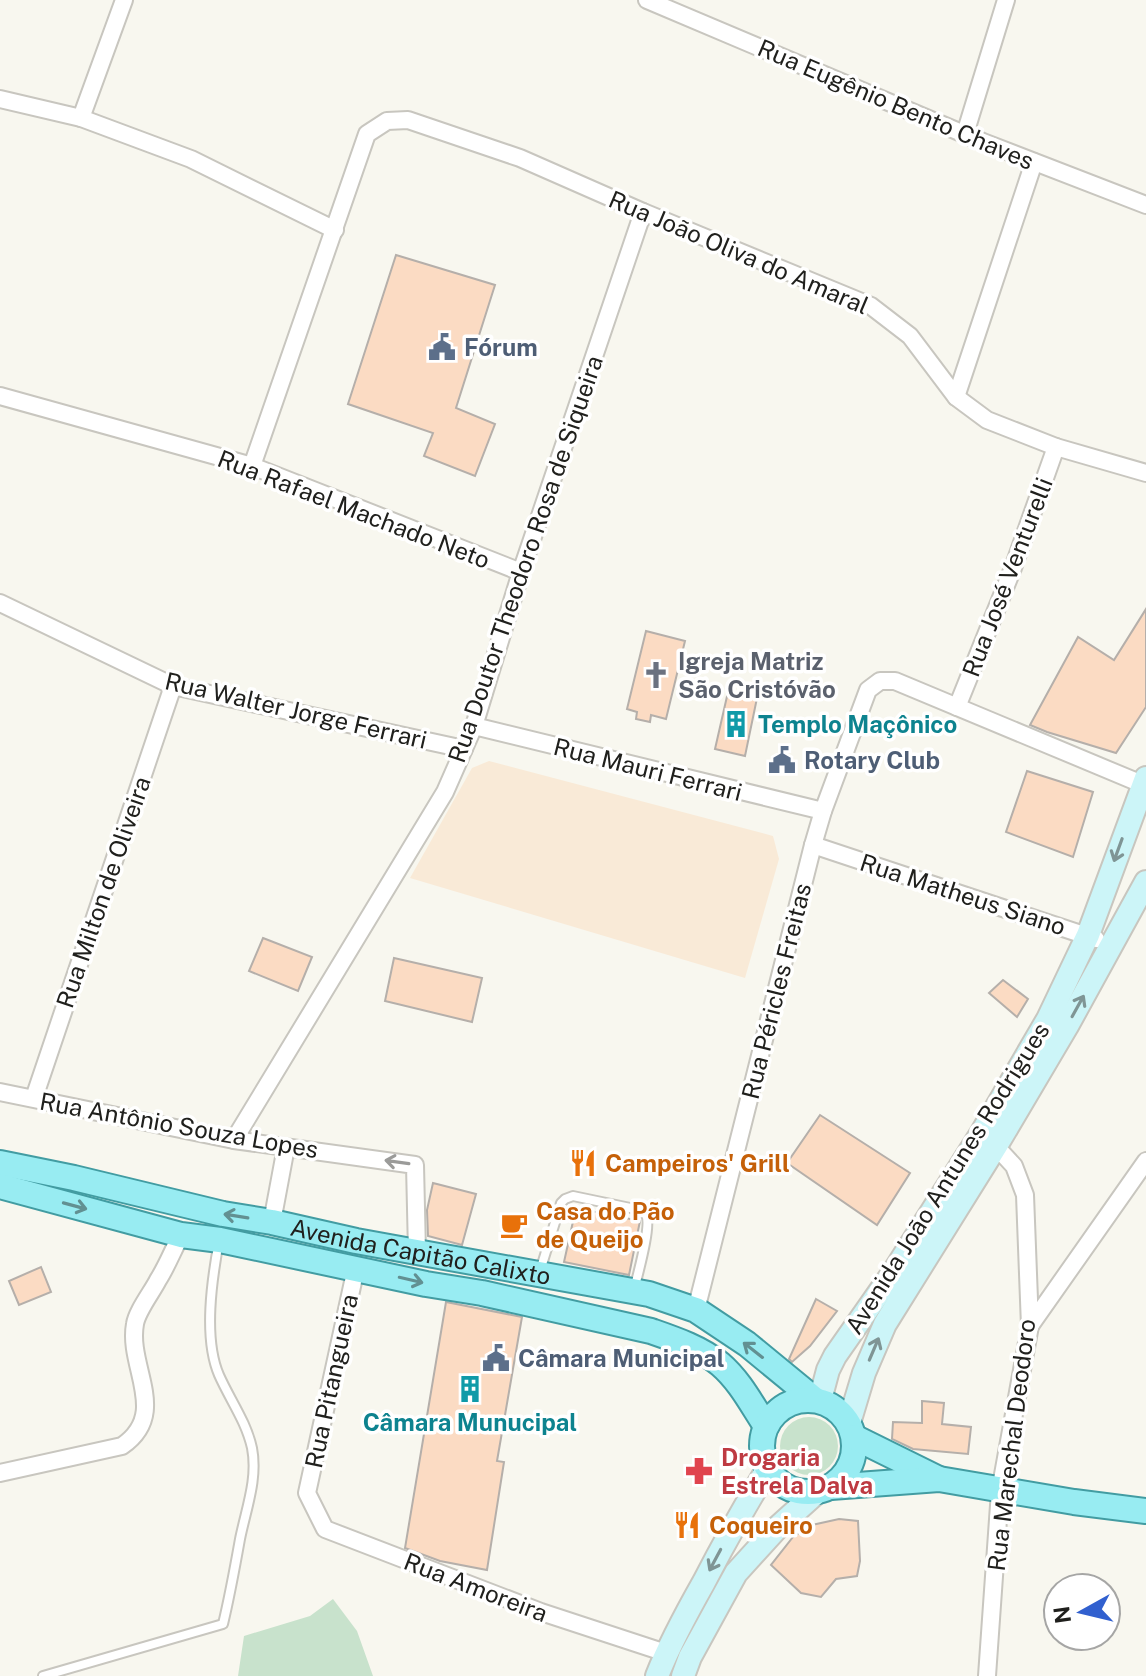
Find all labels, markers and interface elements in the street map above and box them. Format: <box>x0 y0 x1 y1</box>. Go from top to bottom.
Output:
street label: Rua Eugênio Bento Chaves <box>754 33 1038 175</box>
street label: Rua João Oliva do Amaral <box>605 184 873 320</box>
public building icon: Fórum <box>427 332 457 362</box>
place label: Fórum <box>464 333 538 361</box>
street label: Rua Doutor Theodoro Rosa de Siqueira <box>442 352 608 766</box>
street label: Rua Rafael Machado Neto <box>214 444 494 574</box>
street label: Rua José Venturelli <box>956 474 1058 680</box>
place label: Igreja Matriz São Cristóvão <box>678 647 836 703</box>
church icon: Igreja Matriz São Cristóvão <box>641 660 671 690</box>
street label: Rua Walter Jorge Ferrari <box>162 666 430 754</box>
building icon: Templo Maçônico <box>721 709 751 739</box>
place label: Templo Maçônico <box>758 710 957 739</box>
street label: Rua Mauri Ferrari <box>551 732 745 806</box>
public building icon: Rotary Club <box>767 745 797 775</box>
place label: Rotary Club <box>804 746 940 774</box>
street label: Rua Milton de Oliveira <box>50 773 156 1011</box>
one-way arrow <box>1110 838 1125 863</box>
street label: Rua Matheus Siano <box>857 848 1069 940</box>
street label: Rua Péricles Freitas <box>736 880 816 1102</box>
one-way arrow <box>1071 994 1087 1018</box>
street label: Avenida João Antunes Rodrigues <box>839 1017 1055 1339</box>
street label: Rua Antônio Souza Lopes <box>38 1087 320 1163</box>
restaurant icon: Campeiros' Grill <box>568 1148 598 1178</box>
place label: Campeiros' Grill <box>605 1149 790 1177</box>
one-way arrow <box>384 1154 410 1169</box>
place label: Casa do Pão de Queijo <box>536 1197 674 1253</box>
one-way arrow <box>62 1200 88 1215</box>
one-way arrow <box>224 1208 249 1223</box>
cafe icon: Casa do Pão de Queijo <box>499 1210 529 1240</box>
street label: Avenida Capitão Calixto <box>288 1213 553 1290</box>
one-way arrow <box>398 1274 423 1289</box>
street label: Rua Pitangueira <box>299 1291 363 1471</box>
street label: Rua Marechal Deodoro <box>982 1317 1040 1573</box>
one-way arrow <box>868 1337 883 1362</box>
one-way arrow <box>743 1341 764 1359</box>
public building icon: Câmara Municipal <box>481 1343 511 1373</box>
place label: Câmara Municipal <box>518 1344 725 1372</box>
building icon: Câmara Munucipal <box>455 1374 485 1404</box>
place label: Câmara Munucipal <box>363 1408 577 1436</box>
place label: Drogaria Estrela Dalva <box>721 1443 873 1499</box>
pharmacy icon: Drogaria Estrela Dalva <box>684 1456 714 1486</box>
restaurant icon: Coqueiro <box>672 1510 702 1540</box>
place label: Coqueiro <box>709 1511 813 1539</box>
street label: Rua Amoreira <box>400 1547 552 1627</box>
one-way arrow <box>707 1548 723 1572</box>
north arrow <box>1042 1572 1122 1652</box>
text: N <box>1048 1604 1076 1625</box>

